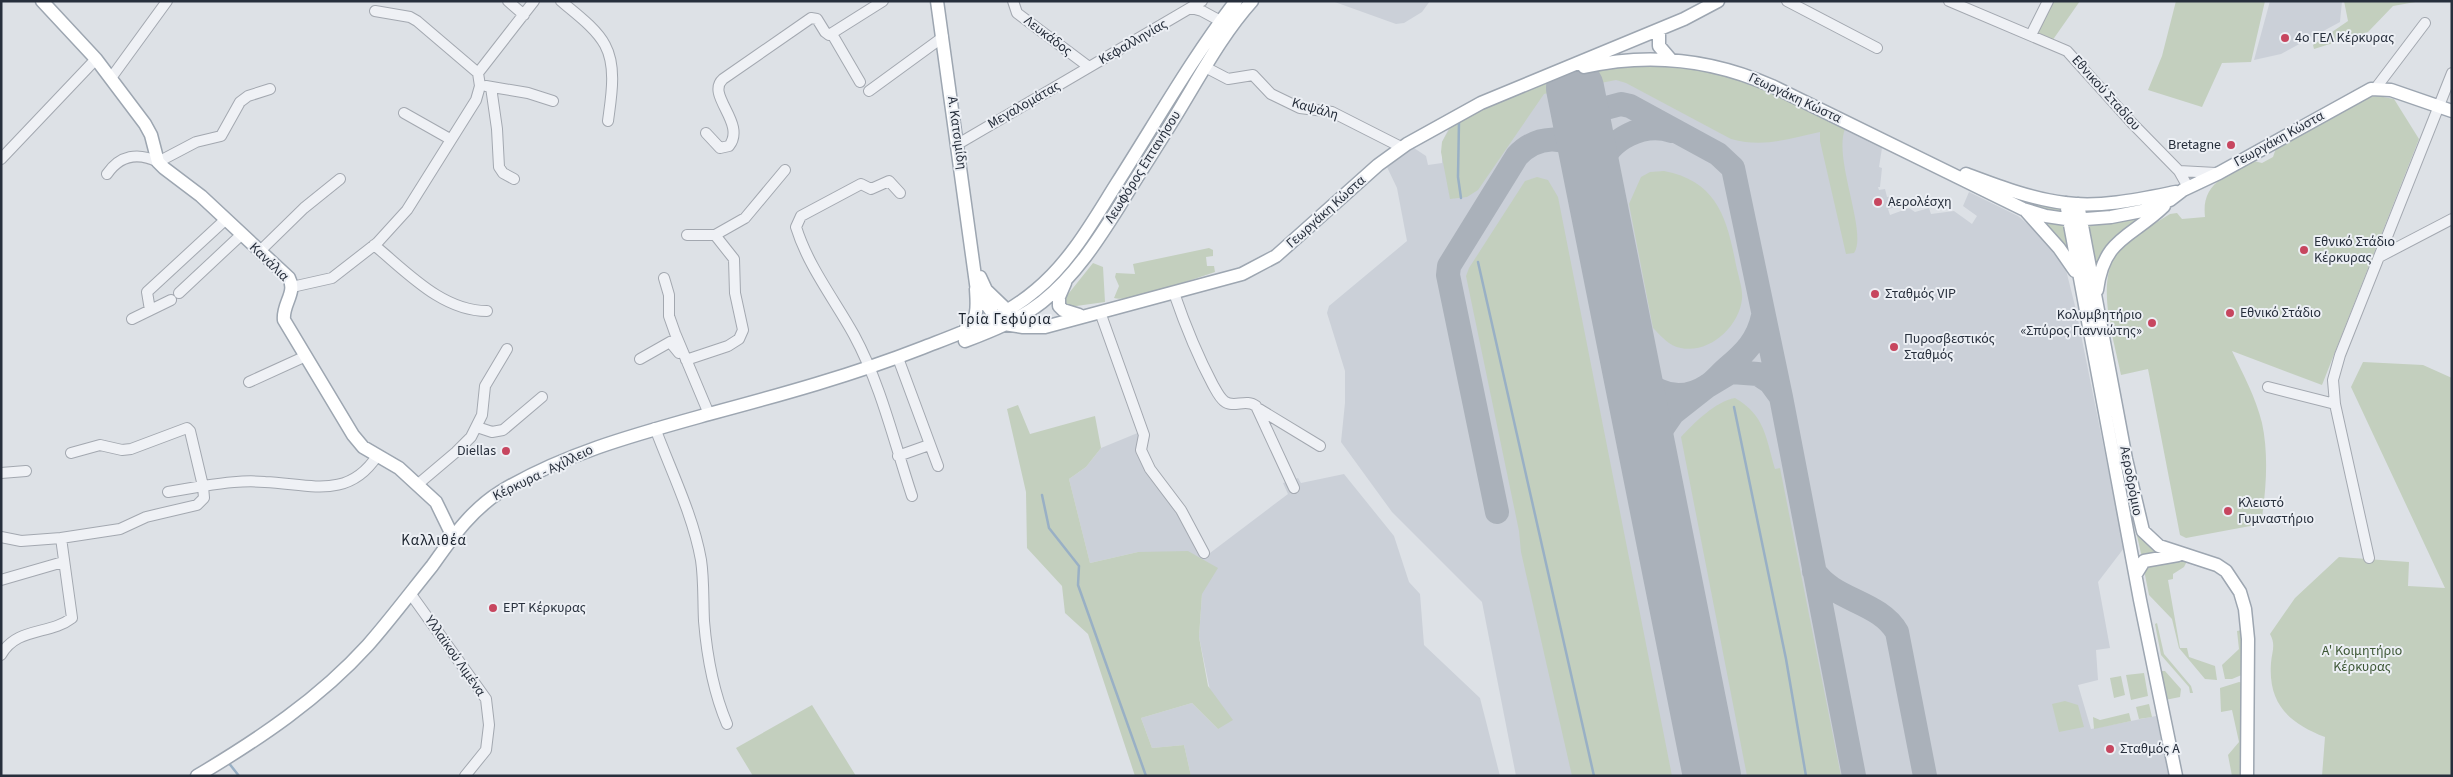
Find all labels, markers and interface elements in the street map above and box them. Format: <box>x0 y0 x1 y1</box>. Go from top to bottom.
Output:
street label: Λευκάδος <box>1020 11 1076 61</box>
street label: Κεφαλληνίας <box>1095 14 1171 70</box>
place label: 4ο ΓΕΛ Κέρκυρας <box>2295 28 2394 48</box>
marker: 4ο ΓΕΛ Κέρκυρας <box>2279 32 2291 44</box>
street label: Εθνικού Σταδίου <box>2067 51 2145 135</box>
street label: Γεωργάκη Κώστα <box>1745 68 1845 128</box>
street label: Μεγαλομάτας <box>984 76 1064 134</box>
street label: Καψάλη <box>1289 93 1341 125</box>
street label: Α. Κατσιμίδη <box>942 95 972 171</box>
street label: Γεωργάκη Κώστα <box>2230 106 2328 172</box>
street label: Λεωφόρος Επτανήσου <box>1100 107 1186 227</box>
place label: Bretagne <box>2168 135 2221 155</box>
marker: Bretagne <box>2225 139 2237 151</box>
street label: Γεωργάκη Κώστα <box>1282 171 1370 253</box>
place label: Αερολέσχη <box>1888 192 1952 212</box>
marker: Αερολέσχη <box>1872 196 1884 208</box>
place label: Εθνικό Στάδιο Κέρκυρας <box>2314 232 2395 268</box>
street label: Κανάλια <box>245 238 293 286</box>
marker: Εθνικό Στάδιο Κέρκυρας <box>2298 244 2310 256</box>
place label: Σταθμός VIP <box>1885 284 1956 304</box>
marker: Σταθμός VIP <box>1869 288 1881 300</box>
place label: Εθνικό Στάδιο <box>2240 303 2321 323</box>
place label: Κολυμβητήριο «Σπύρος Γιαννιώτης» <box>2021 305 2142 341</box>
marker: Εθνικό Στάδιο <box>2224 307 2236 319</box>
district label: Τρία Γεφύρια <box>958 309 1052 330</box>
marker: Κολυμβητήριο «Σπύρος Γιαννιώτης» <box>2146 317 2158 329</box>
place label: Πυροσβεστικός Σταθμός <box>1904 329 1995 365</box>
marker: Πυροσβεστικός Σταθμός <box>1888 341 1900 353</box>
street label: Κέρκυρα - Αχίλλειο <box>489 440 597 506</box>
place label: Diellas <box>457 441 496 461</box>
marker: Diellas <box>500 445 512 457</box>
street label: Αεροδρόμιο <box>2114 445 2148 517</box>
place label: Κλειστό Γυμναστήριο <box>2238 493 2314 529</box>
marker: Κλειστό Γυμναστήριο <box>2222 505 2234 517</box>
district label: Καλλιθέα <box>401 530 467 551</box>
place label: ΕΡΤ Κέρκυρας <box>503 598 586 618</box>
marker: ΕΡΤ Κέρκυρας <box>487 602 499 614</box>
street label: Υλλαϊκού Λιμένα <box>419 611 490 701</box>
park label: Α' Κοιμητήριο Κέρκυρας <box>2322 641 2402 677</box>
place label: Σταθμός Α <box>2120 739 2180 759</box>
marker: Σταθμός Α <box>2104 743 2116 755</box>

